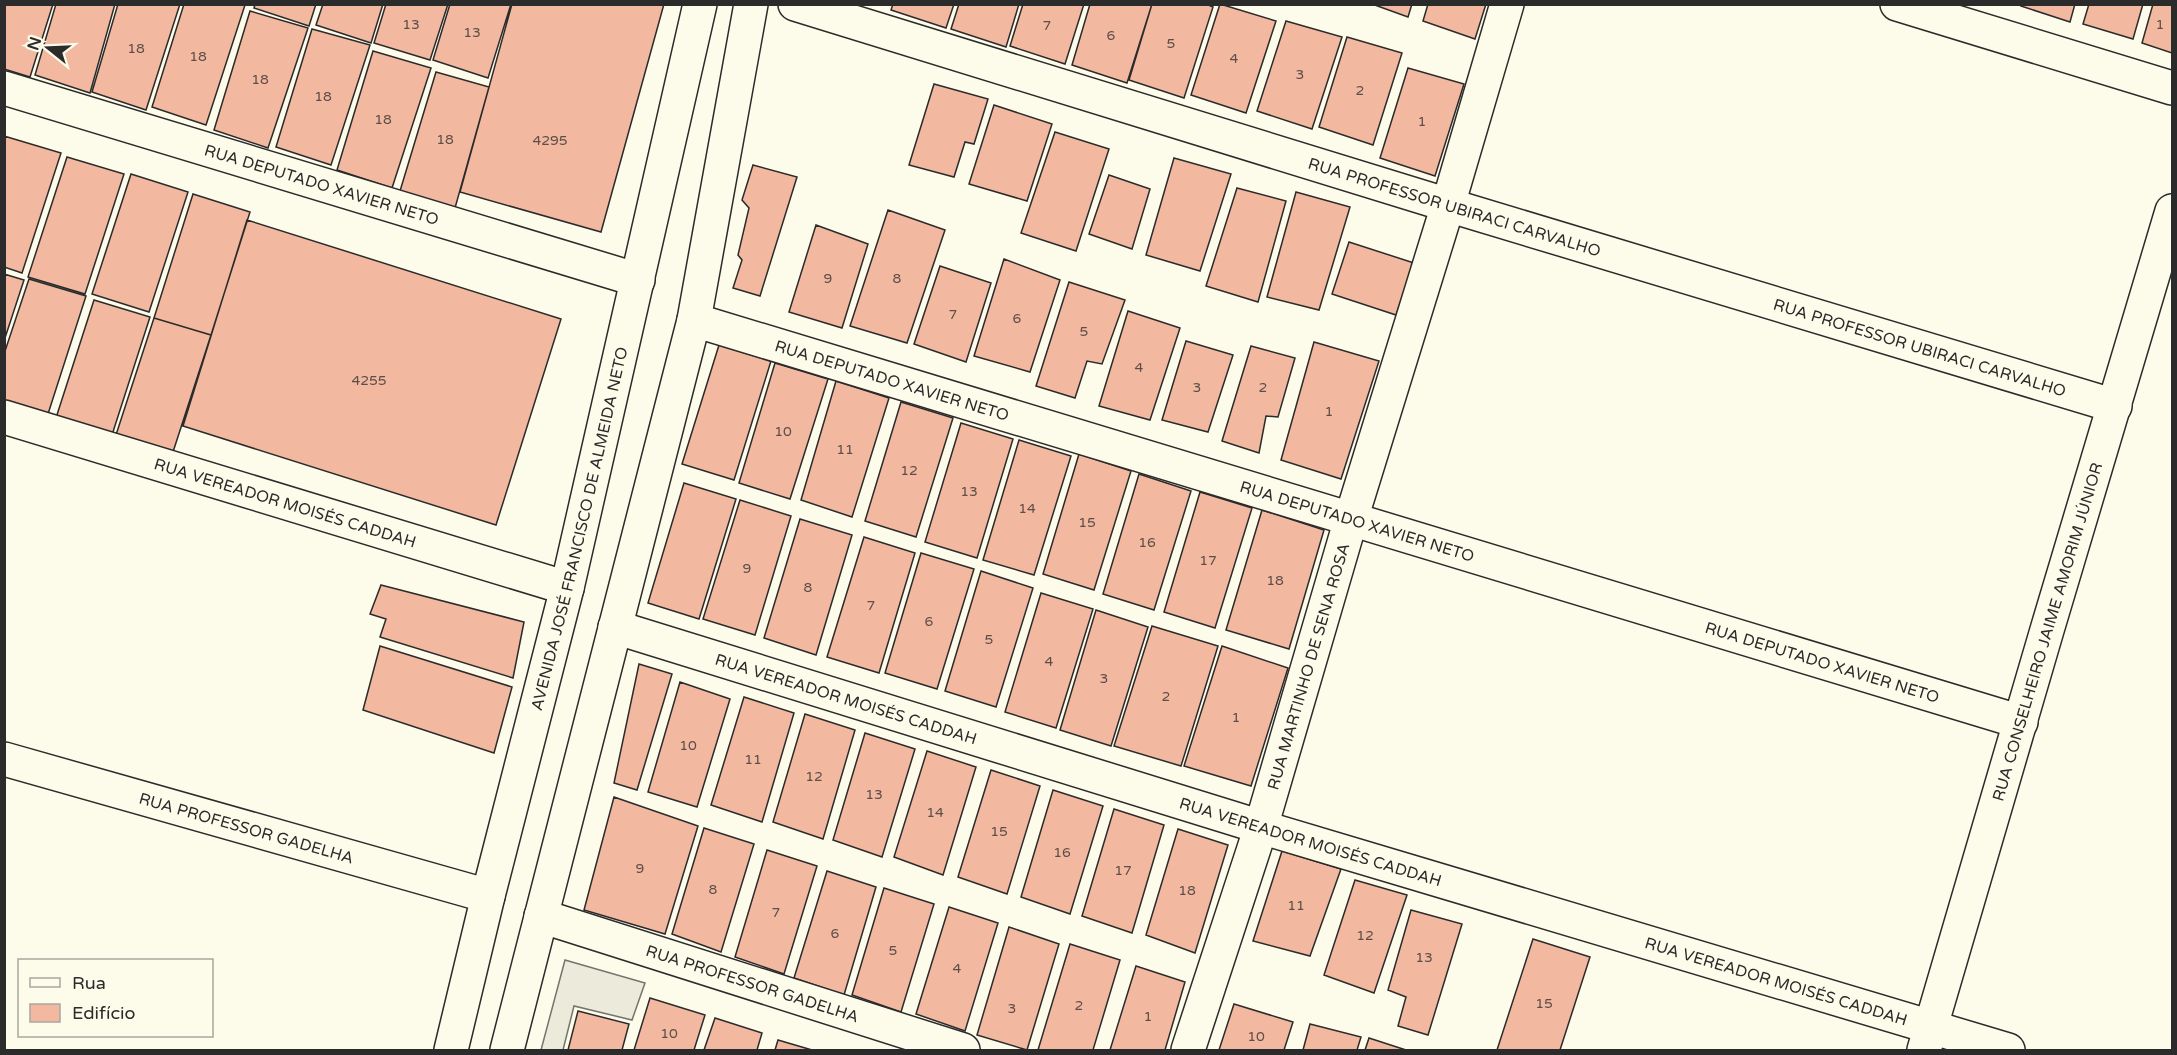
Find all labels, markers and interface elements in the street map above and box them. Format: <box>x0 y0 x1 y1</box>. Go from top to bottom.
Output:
house number: 13 <box>402 16 420 33</box>
house number: 1 <box>2156 16 2164 33</box>
house number: 7 <box>1043 17 1051 34</box>
north arrow <box>18 18 78 78</box>
house number: 13 <box>463 24 481 41</box>
house number: 6 <box>1107 27 1116 44</box>
text: N <box>23 34 46 53</box>
house number: 5 <box>1167 35 1175 52</box>
house number: 18 <box>127 40 145 57</box>
house number: 18 <box>189 48 207 65</box>
house number: 4 <box>1230 50 1239 67</box>
house number: 3 <box>1296 66 1304 83</box>
house number: 18 <box>251 71 269 88</box>
house number: 2 <box>1356 82 1364 99</box>
house number: 18 <box>314 88 332 105</box>
house number: 18 <box>374 111 392 128</box>
house number: 1 <box>1418 113 1426 130</box>
house number: 18 <box>436 131 454 148</box>
house number: 4295 <box>532 132 568 149</box>
street label: RUA DEPUTADO XAVIER NETO <box>202 140 441 230</box>
street label: RUA PROFESSOR UBIRACI CARVALHO <box>1306 154 1603 261</box>
house number: 9 <box>824 270 832 287</box>
house number: 8 <box>893 270 902 287</box>
street label: RUA PROFESSOR UBIRACI CARVALHO <box>1771 295 2068 402</box>
house number: 7 <box>949 306 957 323</box>
house number: 6 <box>1013 310 1022 327</box>
house number: 5 <box>1080 323 1088 340</box>
street label: RUA DEPUTADO XAVIER NETO <box>772 336 1011 426</box>
street label: AVENIDA JOSÉ FRANCISCO DE ALMEIDA NETO <box>527 345 633 713</box>
house number: 4 <box>1135 359 1144 376</box>
house number: 4255 <box>351 372 387 389</box>
house number: 3 <box>1193 379 1201 396</box>
house number: 2 <box>1259 379 1267 396</box>
house number: 1 <box>1325 403 1333 420</box>
house number: 10 <box>774 423 792 440</box>
house number: 11 <box>836 441 854 458</box>
street label: RUA VEREADOR MOISÉS CADDAH <box>152 454 418 553</box>
street label: RUA CONSELHEIRO JAIME AMORIM JÚNIOR <box>1988 460 2107 804</box>
house number: 12 <box>900 462 918 479</box>
street label: RUA DEPUTADO XAVIER NETO <box>1237 477 1477 567</box>
house number: 13 <box>960 483 978 500</box>
house number: 14 <box>1018 500 1036 517</box>
house number: 15 <box>1078 514 1096 531</box>
house number: 16 <box>1138 534 1156 551</box>
street label: RUA MARTINHO DE SENA ROSA <box>1263 541 1354 792</box>
house number: 17 <box>1199 552 1217 569</box>
house number: 9 <box>743 560 751 577</box>
house number: 18 <box>1266 572 1284 589</box>
house number: 8 <box>804 579 813 596</box>
house number: 7 <box>867 597 875 614</box>
house number: 6 <box>925 613 934 630</box>
street label: RUA DEPUTADO XAVIER NETO <box>1703 618 1942 708</box>
house number: 5 <box>985 631 993 648</box>
street label: RUA VEREADOR MOISÉS CADDAH <box>713 650 979 749</box>
house number: 4 <box>1045 653 1054 670</box>
house number: 3 <box>1100 670 1108 687</box>
house number: 2 <box>1162 688 1170 705</box>
house number: 1 <box>1232 709 1240 726</box>
house number: 10 <box>679 737 697 754</box>
house number: 11 <box>744 751 762 768</box>
house number: 12 <box>805 768 823 785</box>
house number: 13 <box>865 786 883 803</box>
street label: RUA PROFESSOR GADELHA <box>137 789 356 869</box>
street label: RUA VEREADOR MOISÉS CADDAH <box>1177 793 1444 891</box>
house number: 14 <box>926 804 944 821</box>
house number: 15 <box>990 823 1008 840</box>
house number: 16 <box>1053 844 1071 861</box>
house number: 9 <box>636 860 644 877</box>
house number: 17 <box>1114 862 1132 879</box>
house number: 8 <box>709 881 718 898</box>
house number: 18 <box>1178 882 1196 899</box>
house number: 11 <box>1287 897 1305 914</box>
house number: 7 <box>772 904 780 921</box>
house number: 6 <box>831 925 840 942</box>
house number: 12 <box>1356 927 1374 944</box>
street label: RUA VEREADOR MOISÉS CADDAH <box>1642 933 1910 1030</box>
street label: RUA PROFESSOR GADELHA <box>643 941 861 1027</box>
house number: 5 <box>889 942 897 959</box>
house number: 13 <box>1415 949 1433 966</box>
legend <box>18 959 213 1037</box>
house number: 4 <box>953 960 962 977</box>
text: Rua <box>72 972 106 994</box>
house number: 15 <box>1535 995 1553 1012</box>
house number: 2 <box>1075 997 1083 1014</box>
house number: 3 <box>1008 1000 1016 1017</box>
text: Edifício <box>72 1002 136 1024</box>
house number: 1 <box>1144 1008 1152 1025</box>
house number: 10 <box>660 1025 678 1042</box>
house number: 10 <box>1247 1028 1265 1045</box>

